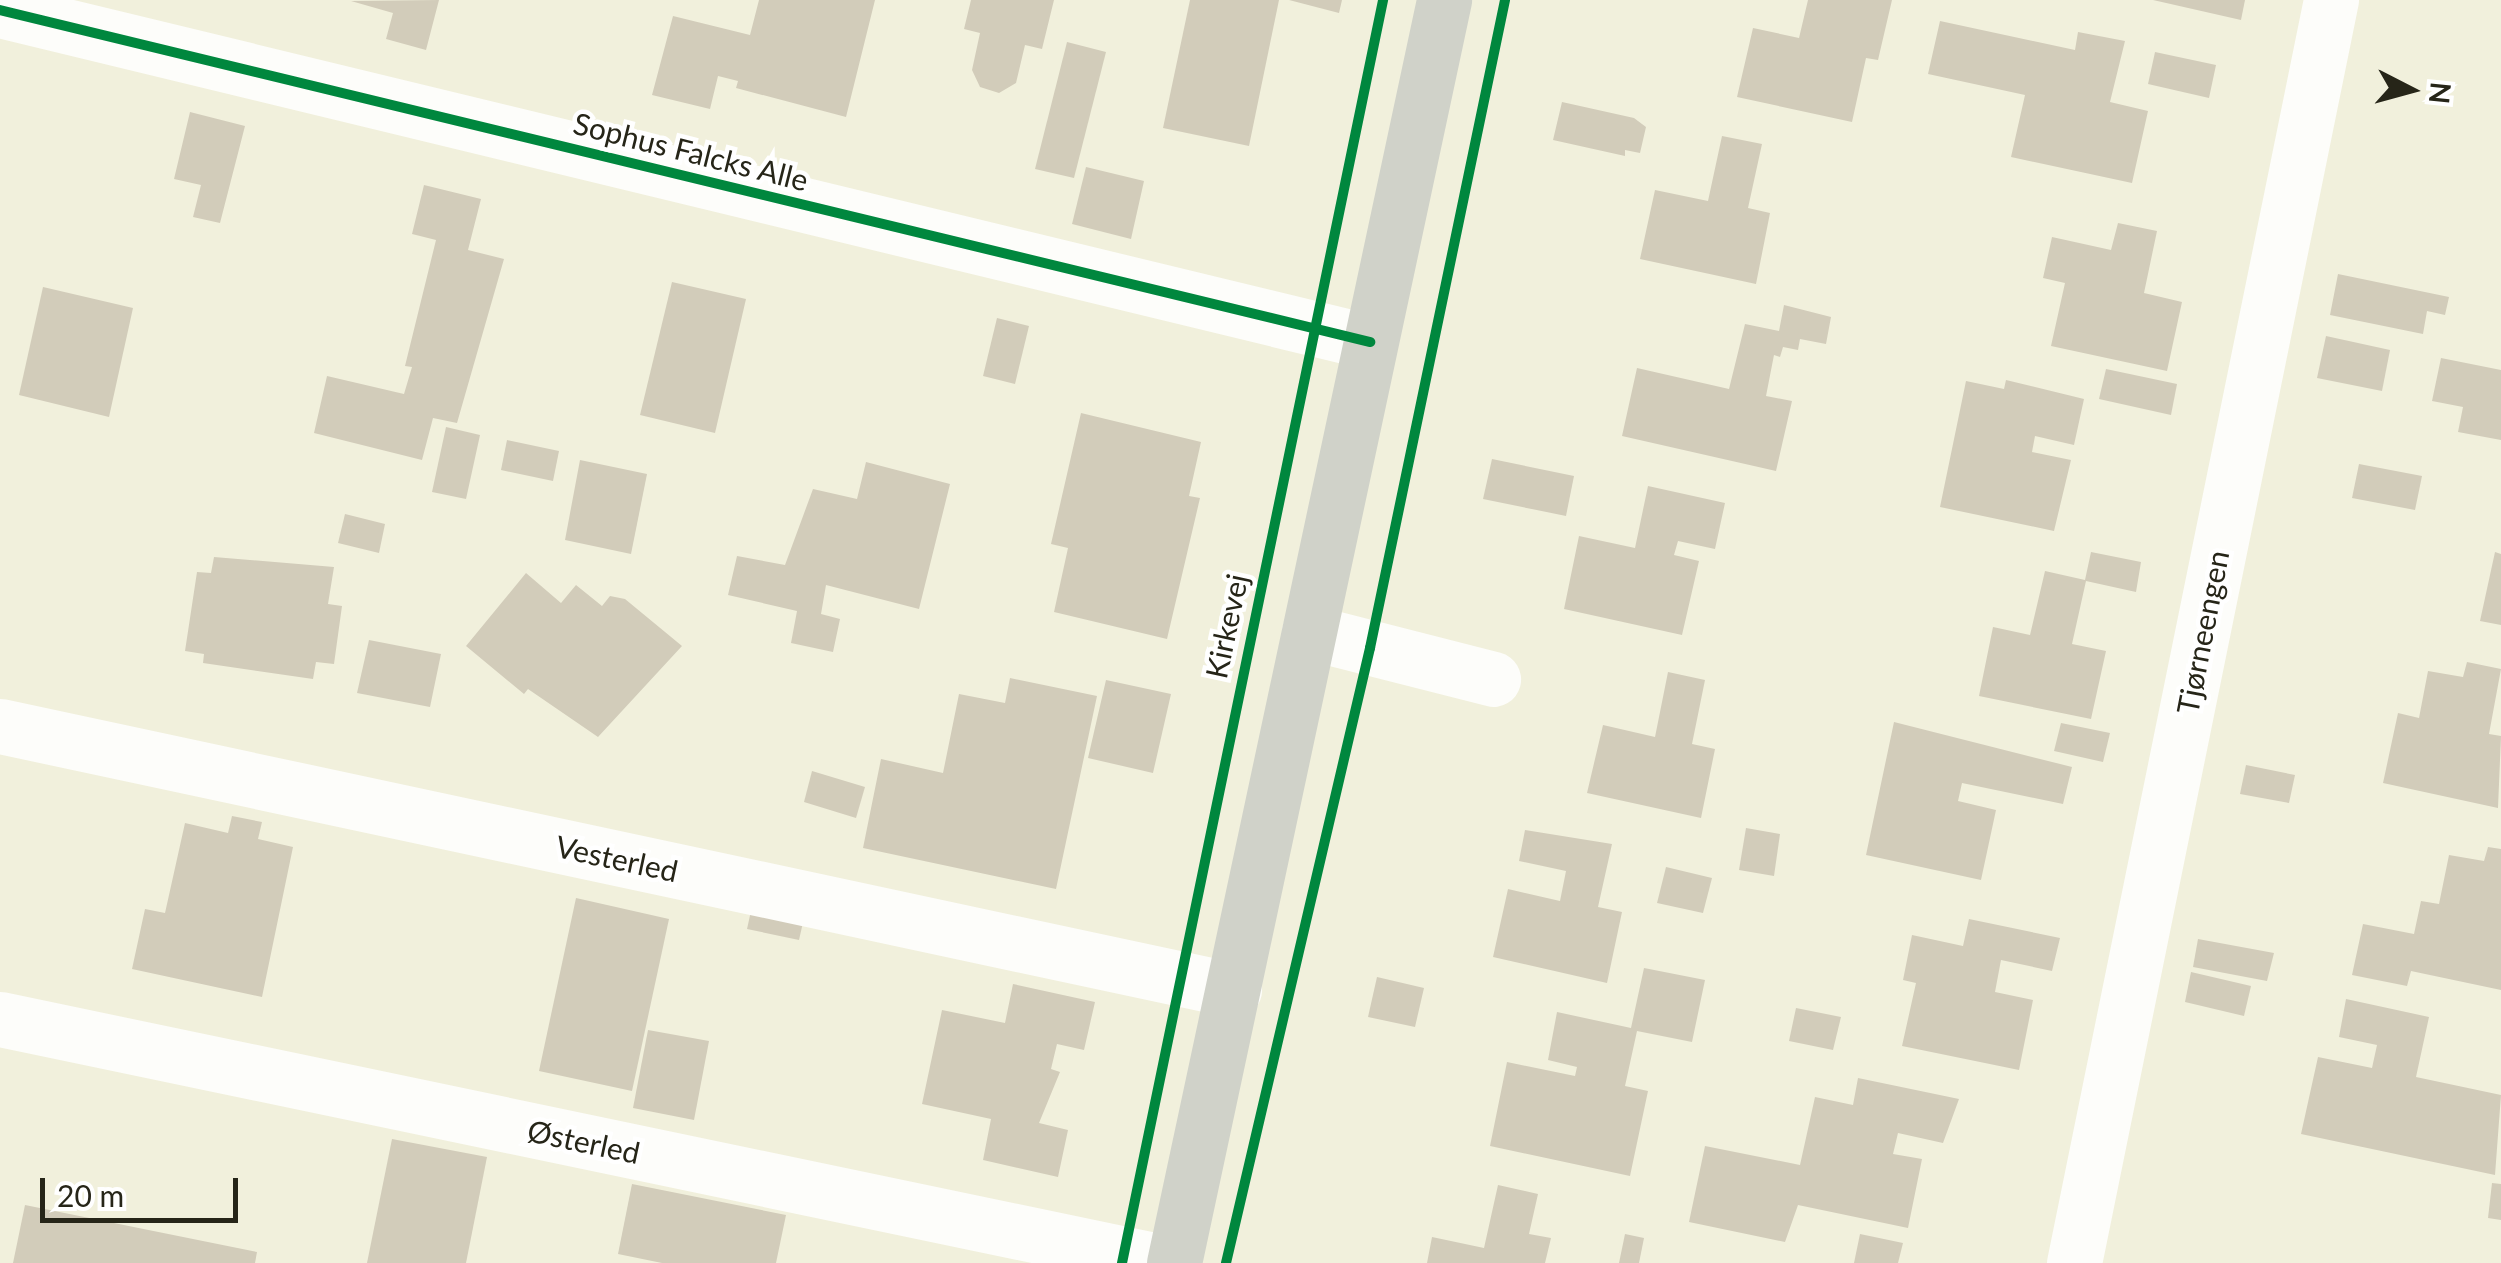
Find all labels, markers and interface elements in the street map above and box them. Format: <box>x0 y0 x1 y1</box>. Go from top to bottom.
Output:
north arrow <box>2361 40 2461 140</box>
text: N <box>2423 81 2459 106</box>
street label: Sophus Falcks Alle <box>570 104 812 198</box>
street label: Tjørneengen <box>2169 547 2235 717</box>
street label: Kirkevej <box>1197 570 1255 682</box>
street label: Vesterled <box>553 827 681 889</box>
street label: Østerled <box>525 1112 643 1170</box>
scale bar <box>45 1158 242 1220</box>
text: 20 m <box>57 1177 124 1213</box>

